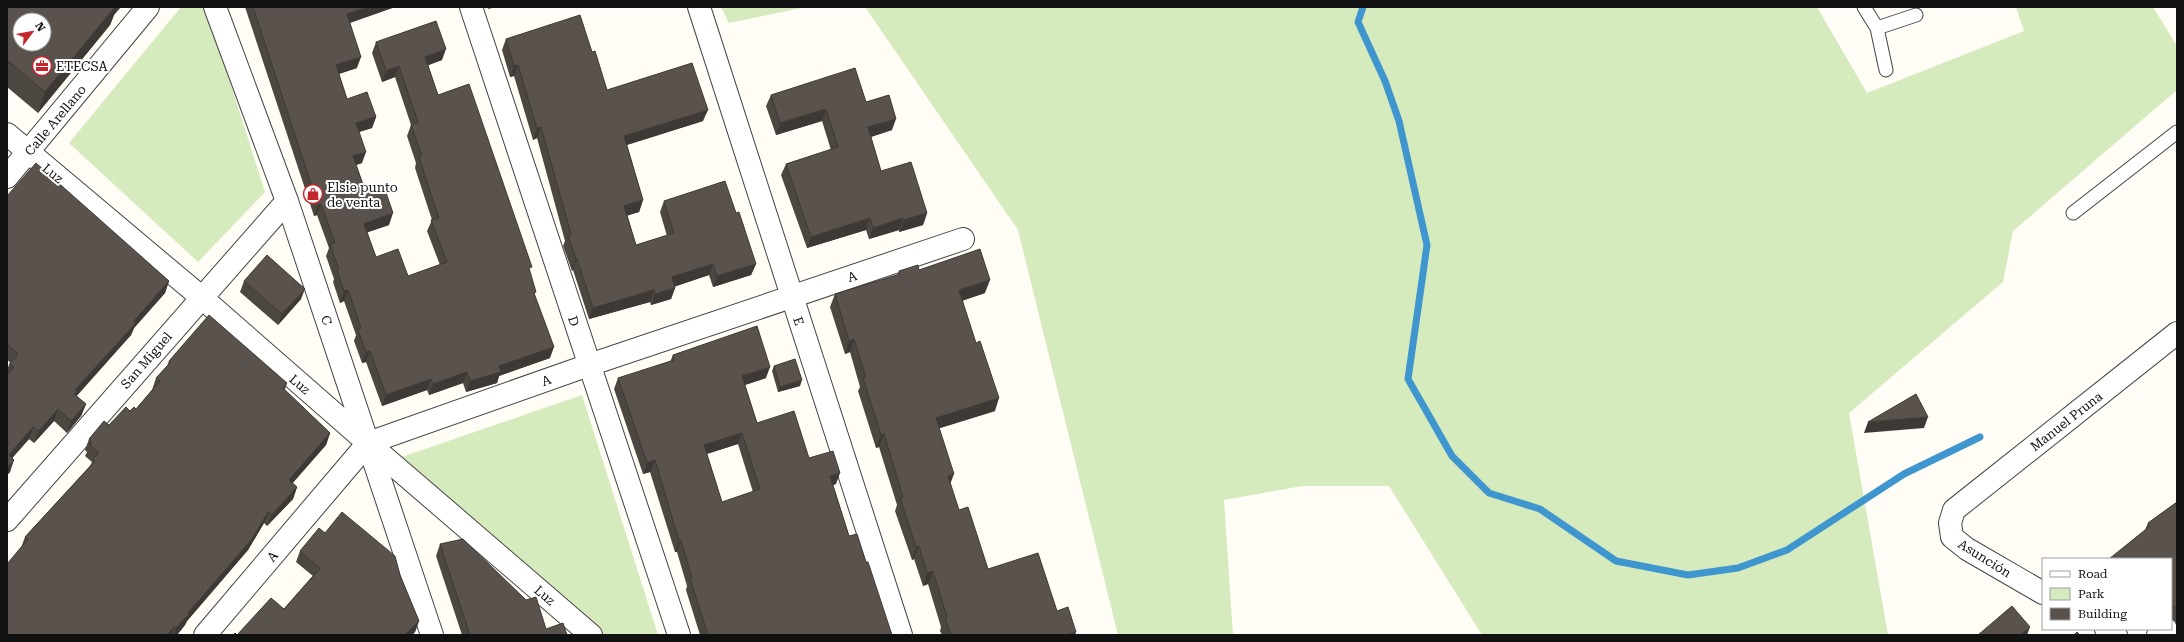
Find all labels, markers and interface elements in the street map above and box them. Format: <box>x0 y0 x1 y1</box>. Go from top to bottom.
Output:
north arrow <box>12 12 52 52</box>
text: N <box>32 20 48 34</box>
office icon: ETECSA <box>31 55 53 77</box>
place label: ETECSA <box>56 59 108 74</box>
street label: Calle Arellano <box>21 82 89 159</box>
street label: Luz <box>39 160 66 186</box>
place label: Elsie punto de venta <box>327 180 398 210</box>
shop icon: Elsie punto de venta <box>302 183 324 205</box>
street label: A <box>846 268 859 285</box>
street label: C <box>318 313 335 327</box>
street label: D <box>565 314 582 328</box>
street label: E <box>790 315 807 327</box>
street label: San Miguel <box>118 329 175 392</box>
street label: Luz <box>286 371 313 397</box>
street label: A <box>539 372 553 389</box>
street label: Manuel Pruna <box>2027 389 2105 454</box>
street label: Asunción <box>1955 536 2015 581</box>
street label: A <box>264 548 281 565</box>
legend <box>2042 558 2172 630</box>
text: Road <box>2078 567 2108 581</box>
street label: Luz <box>531 582 558 608</box>
text: Park <box>2078 587 2105 601</box>
text: Building <box>2078 607 2127 621</box>

